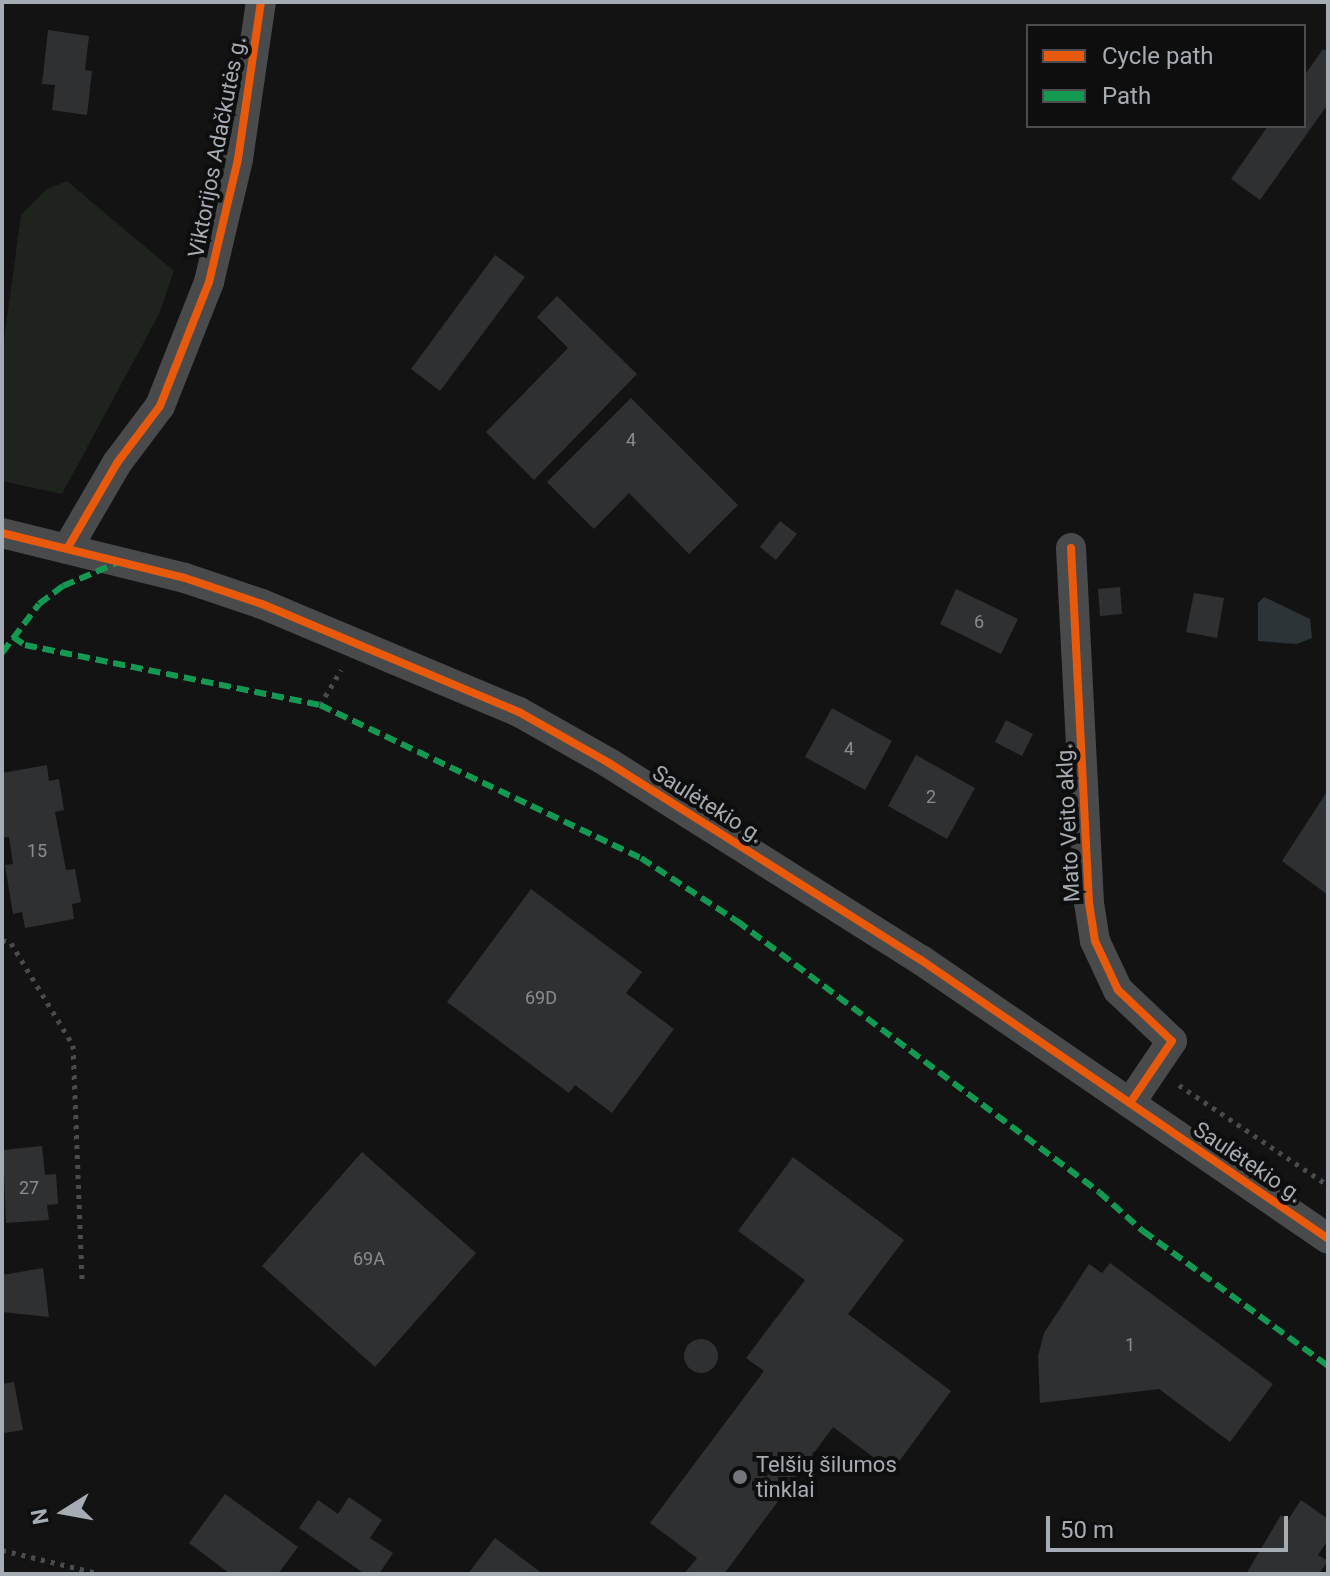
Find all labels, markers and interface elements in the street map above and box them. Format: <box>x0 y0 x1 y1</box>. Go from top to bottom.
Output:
legend <box>1026 24 1306 128</box>
street label: Viktorijos Adačkutės g. <box>183 34 251 260</box>
text: Cycle path <box>1102 42 1214 70</box>
text: Path <box>1102 82 1151 110</box>
house number: 4 <box>626 429 636 451</box>
house number: 6 <box>974 611 984 633</box>
house number: 4 <box>844 738 854 760</box>
street label: Mato Veito aklg. <box>1051 743 1085 903</box>
street label: Saulėtekio g. <box>648 760 768 848</box>
house number: 2 <box>926 786 936 808</box>
house number: 15 <box>27 840 47 862</box>
house number: 69D <box>525 987 557 1009</box>
street label: Saulėtekio g. <box>1189 1116 1307 1208</box>
house number: 27 <box>19 1177 39 1199</box>
house number: 69A <box>353 1248 385 1270</box>
house number: 1 <box>1125 1334 1135 1356</box>
place label: Telšių šilumos tinklai <box>756 1451 897 1502</box>
marker: Telšių šilumos tinklai <box>731 1468 749 1486</box>
north arrow <box>24 1472 104 1552</box>
scale bar <box>1050 1500 1292 1550</box>
text: N <box>26 1507 54 1527</box>
text: 50 m <box>1060 1516 1114 1544</box>

